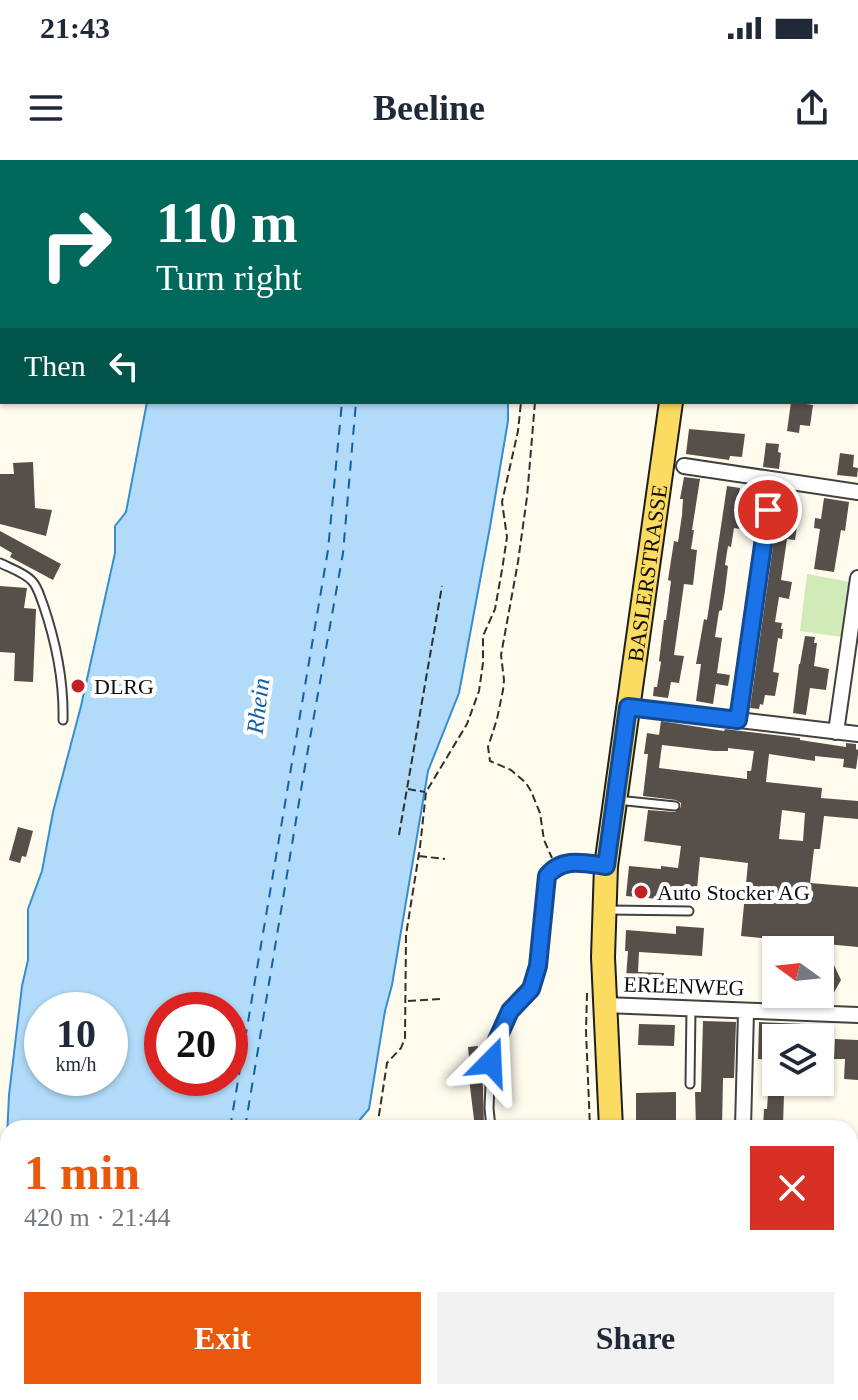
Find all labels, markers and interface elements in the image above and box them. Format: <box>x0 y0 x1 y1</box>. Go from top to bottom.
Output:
text: 21:43 <box>40 11 110 44</box>
icon: menu <box>24 86 68 130</box>
icon: share <box>790 86 834 130</box>
text: Beeline <box>373 88 485 128</box>
icon: right <box>24 192 128 296</box>
text: 110 m <box>156 192 298 254</box>
text: Turn right <box>156 258 302 298</box>
icon: left <box>102 344 146 388</box>
text: Then <box>24 349 86 382</box>
pin <box>734 476 802 544</box>
street label: BASLERSTRASSE <box>622 483 672 663</box>
icon: arrive <box>746 488 790 532</box>
place label: DLRG <box>94 674 154 699</box>
marker: DLRG <box>69 677 87 695</box>
water label: Rhein <box>242 677 274 736</box>
place label: Auto Stocker AG <box>657 880 810 905</box>
marker: Auto Stocker AG <box>632 883 650 901</box>
north arrow <box>762 936 834 1008</box>
map controls <box>762 936 834 1096</box>
street label: ERLENWEG <box>623 971 745 1001</box>
speed limit sign: 20 <box>144 992 248 1096</box>
text: 10 <box>56 1011 96 1056</box>
position arrow <box>449 1020 533 1104</box>
button: layers <box>762 1024 834 1096</box>
text: km/h <box>55 1053 97 1075</box>
text: 1 min <box>24 1146 140 1199</box>
button: close <box>750 1146 834 1230</box>
text: 420 m · 21:44 <box>24 1203 171 1232</box>
button: Exit <box>24 1292 421 1384</box>
button: Share <box>437 1292 834 1384</box>

